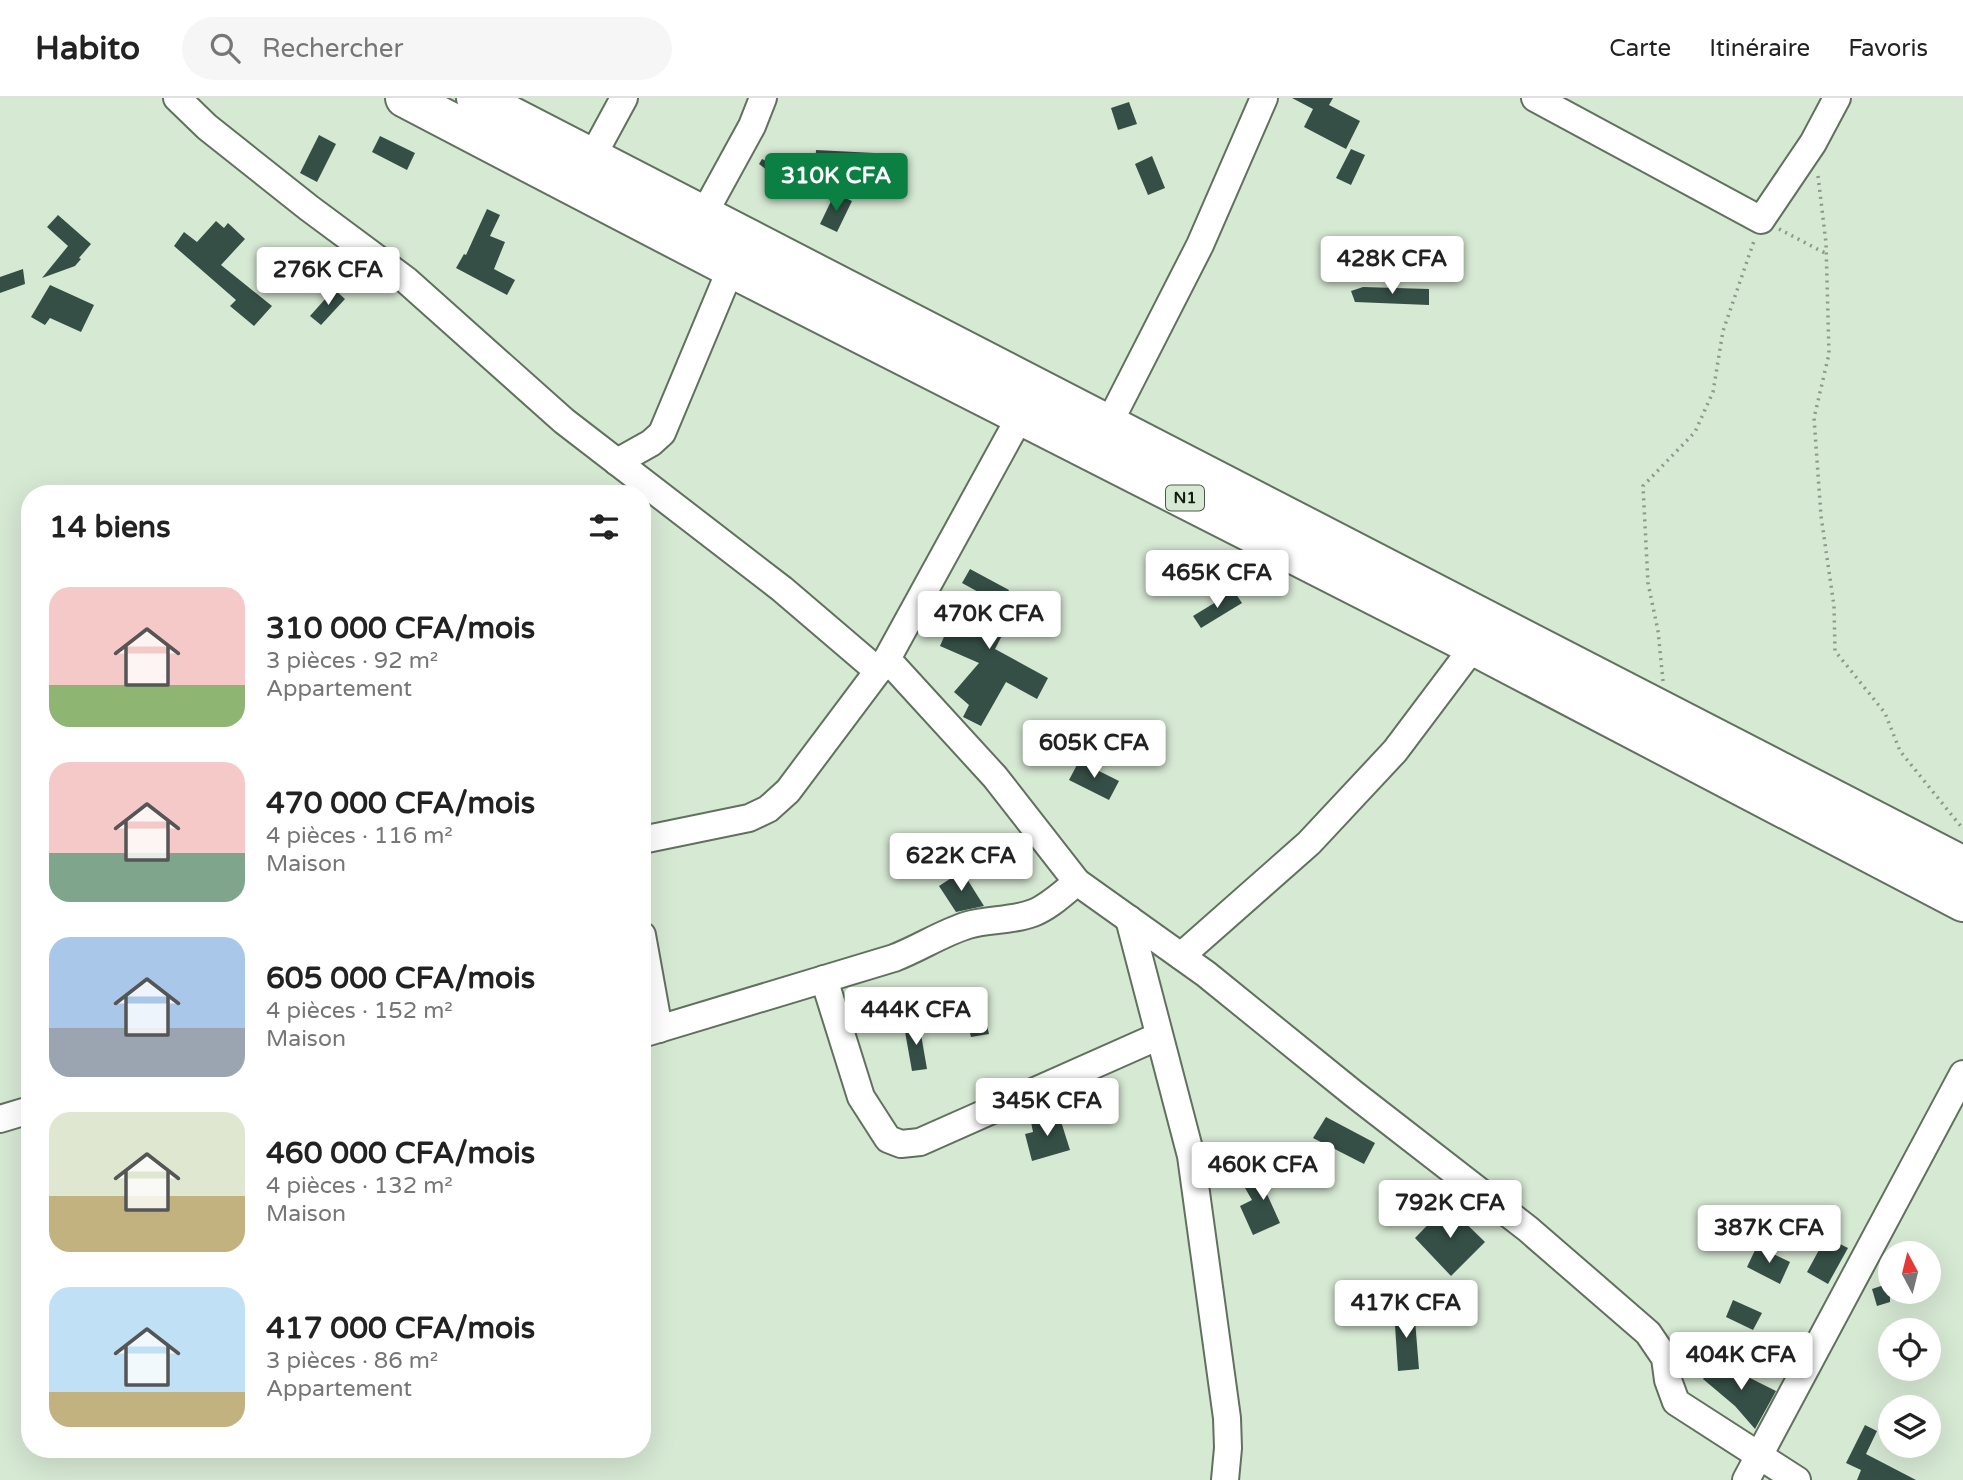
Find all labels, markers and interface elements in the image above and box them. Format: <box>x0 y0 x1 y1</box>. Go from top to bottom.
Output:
search box <box>182 17 672 80</box>
text: Habito <box>35 29 140 68</box>
icon: search <box>206 29 244 67</box>
text: Rechercher <box>262 33 404 64</box>
text: Carte <box>1609 34 1671 63</box>
text: Itinéraire <box>1709 34 1810 63</box>
text: Favoris <box>1848 34 1928 63</box>
pin: 310K CFA <box>764 153 908 213</box>
text: 310K CFA <box>781 162 891 190</box>
pin: 428K CFA <box>1320 236 1464 296</box>
text: 428K CFA <box>1337 245 1447 273</box>
pin: 276K CFA <box>256 248 400 307</box>
text: 276K CFA <box>273 256 383 284</box>
road number: N1 <box>1166 486 1204 510</box>
icon: filters <box>585 508 623 546</box>
text: 14 biens <box>49 509 171 546</box>
pin: 465K CFA <box>1145 550 1289 610</box>
text: 465K CFA <box>1162 559 1272 587</box>
pin: 470K CFA <box>917 592 1061 651</box>
text: 470K CFA <box>934 600 1044 628</box>
text: 310 000 CFA/mois <box>266 610 535 647</box>
icon: home <box>105 615 189 699</box>
text: 3 pièces · 92 m² <box>266 647 438 675</box>
text: Appartement <box>266 675 412 703</box>
pin: 605K CFA <box>1022 720 1166 780</box>
text: 605K CFA <box>1039 729 1149 757</box>
text: 470 000 CFA/mois <box>266 785 535 822</box>
icon: home <box>105 790 189 874</box>
text: 4 pièces · 116 m² <box>266 822 453 850</box>
pin: 622K CFA <box>889 834 1033 893</box>
text: 622K CFA <box>906 842 1016 870</box>
text: Maison <box>266 850 346 878</box>
text: 605 000 CFA/mois <box>266 960 535 997</box>
icon: home <box>105 965 189 1049</box>
pin: 444K CFA <box>844 988 988 1047</box>
text: 444K CFA <box>861 996 971 1024</box>
text: 4 pièces · 152 m² <box>266 997 453 1025</box>
text: Maison <box>266 1025 346 1053</box>
pin: 345K CFA <box>975 1079 1119 1138</box>
text: 345K CFA <box>992 1087 1102 1115</box>
text: 460 000 CFA/mois <box>266 1135 535 1172</box>
icon: home <box>105 1140 189 1224</box>
pin: 460K CFA <box>1191 1142 1335 1202</box>
text: 460K CFA <box>1208 1151 1318 1179</box>
text: 4 pièces · 132 m² <box>266 1172 453 1200</box>
pin: 792K CFA <box>1378 1180 1522 1240</box>
text: 792K CFA <box>1395 1189 1505 1217</box>
text: Maison <box>266 1200 346 1228</box>
pin: 387K CFA <box>1697 1206 1841 1265</box>
text: 387K CFA <box>1714 1214 1824 1242</box>
north arrow <box>1878 1241 1941 1304</box>
map controls <box>1878 1241 1941 1458</box>
pin: 417K CFA <box>1334 1280 1478 1340</box>
text: 417K CFA <box>1351 1289 1461 1317</box>
text: 417 000 CFA/mois <box>266 1310 535 1347</box>
icon: home <box>105 1315 189 1399</box>
button: locate <box>1878 1318 1941 1381</box>
pin: 404K CFA <box>1669 1332 1813 1392</box>
text: 404K CFA <box>1686 1341 1796 1369</box>
text: 3 pièces · 86 m² <box>266 1347 438 1375</box>
text: Appartement <box>266 1375 412 1403</box>
button: layers <box>1878 1395 1941 1458</box>

